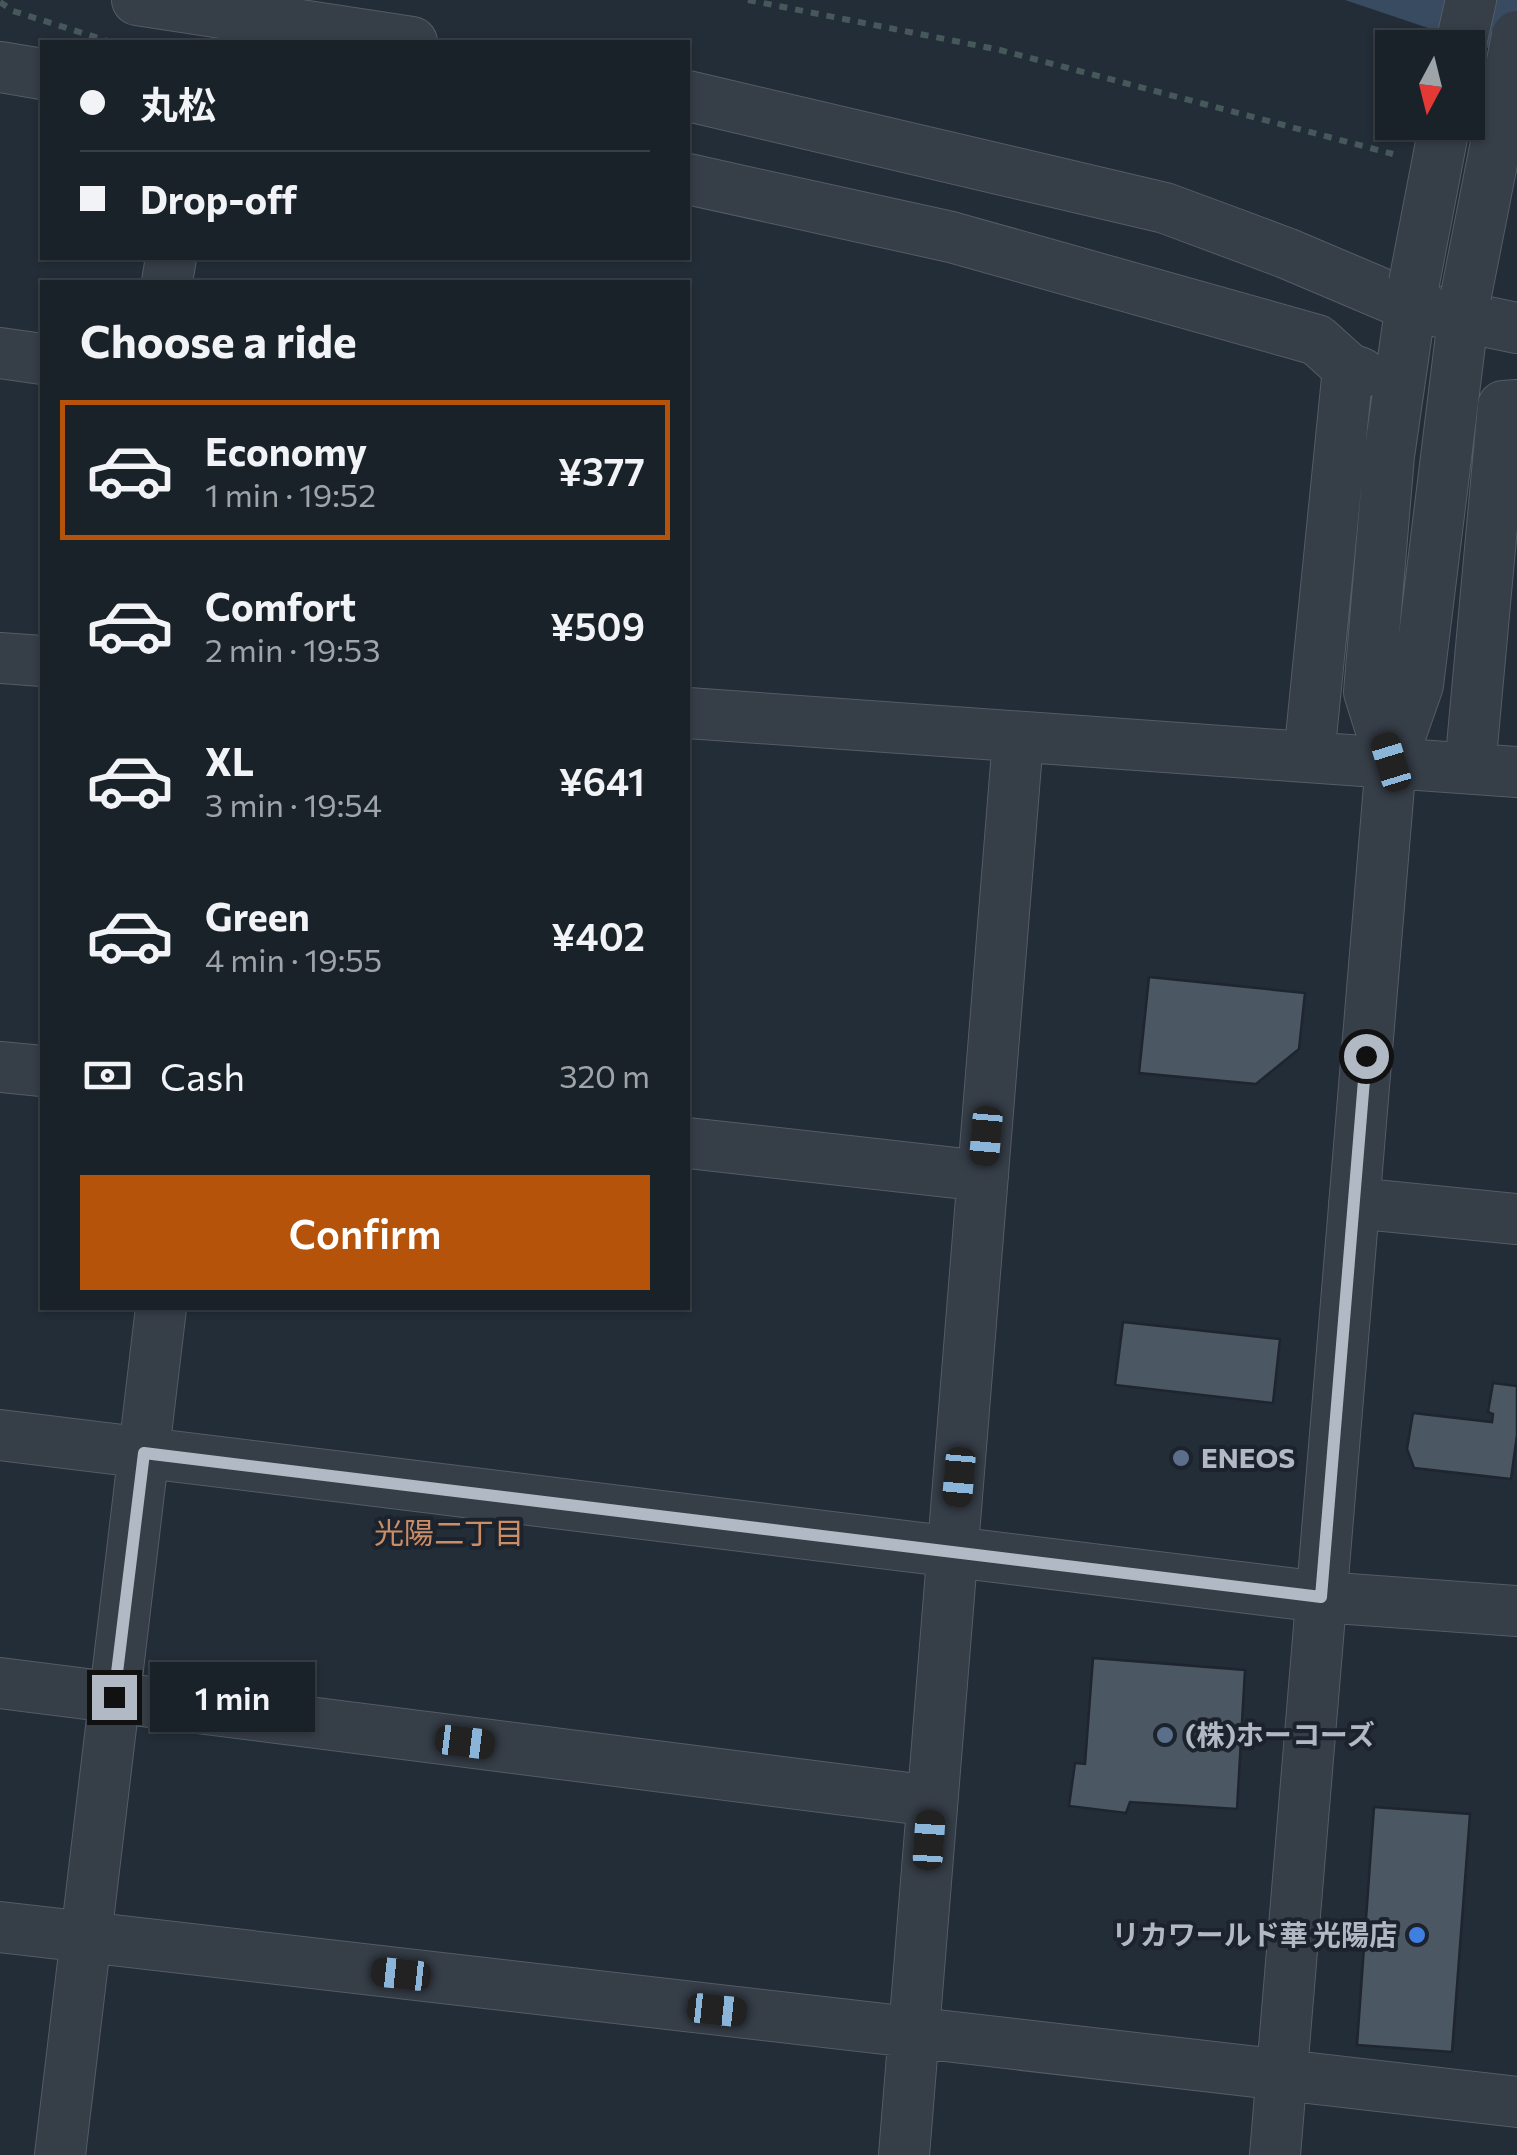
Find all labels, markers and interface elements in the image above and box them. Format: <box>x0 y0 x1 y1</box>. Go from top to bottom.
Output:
north arrow <box>1375 30 1485 140</box>
map controls <box>1375 30 1485 140</box>
text: 丸松 <box>140 80 216 127</box>
text: Drop-off <box>140 175 297 222</box>
text: Choose a ride <box>80 312 357 367</box>
icon: car <box>85 425 175 515</box>
text: Economy <box>205 427 367 474</box>
text: ¥377 <box>558 447 645 494</box>
text: 1 min · 19:52 <box>205 474 376 514</box>
icon: car <box>85 580 175 670</box>
text: Comfort <box>205 582 356 629</box>
text: ¥509 <box>550 602 645 649</box>
text: 2 min · 19:53 <box>205 629 380 669</box>
car <box>1368 729 1414 795</box>
icon: car <box>85 735 175 825</box>
text: XL <box>205 737 254 784</box>
text: ¥641 <box>559 757 645 804</box>
text: 3 min · 19:54 <box>205 784 382 824</box>
icon: car <box>85 890 175 980</box>
text: Green <box>205 892 310 939</box>
text: ¥402 <box>551 912 645 959</box>
text: 4 min · 19:55 <box>205 939 382 979</box>
route start <box>1344 1034 1389 1079</box>
icon: cash <box>80 1048 135 1103</box>
text: Cash <box>160 1052 245 1099</box>
text: 320 m <box>559 1055 650 1095</box>
car <box>968 1105 1004 1167</box>
button: Confirm <box>80 1175 650 1290</box>
place label: ENEOS <box>1201 1440 1295 1474</box>
car <box>941 1446 977 1508</box>
marker: ENEOS <box>1170 1447 1192 1469</box>
district label: 光陽二丁目 <box>374 1513 524 1550</box>
callout: 1 min <box>149 1662 314 1732</box>
route end <box>92 1675 137 1720</box>
text: 1 min <box>195 1677 270 1717</box>
place label: (株)ホーコーズ <box>1185 1717 1375 1751</box>
car <box>433 1723 497 1761</box>
marker: (株)ホーコーズ <box>1154 1724 1176 1746</box>
car <box>912 1809 946 1871</box>
place label: リカワールド華 光陽店 <box>1112 1917 1397 1951</box>
marker: リカワールド華 光陽店 <box>1406 1924 1428 1946</box>
car <box>370 1956 432 1992</box>
car <box>686 1992 748 2028</box>

